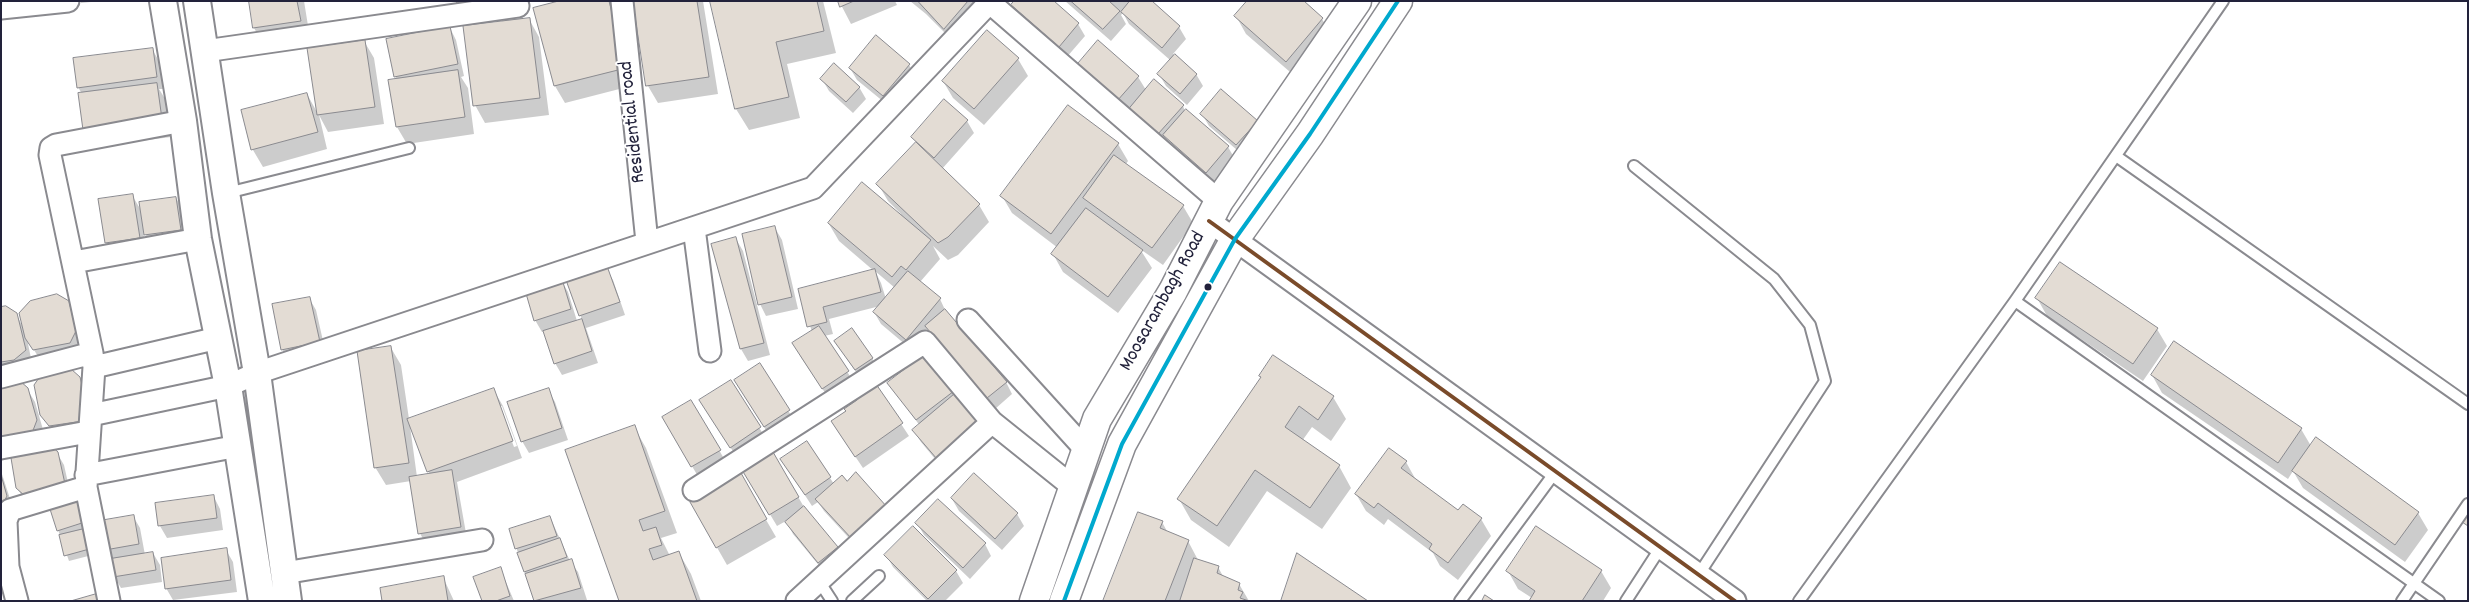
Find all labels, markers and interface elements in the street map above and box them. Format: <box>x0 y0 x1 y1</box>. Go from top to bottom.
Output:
street label: Residential road <box>616 60 652 184</box>
street label: Moosarambagh Road <box>1116 228 1212 376</box>
unlabelled marker <box>1203 282 1213 292</box>

